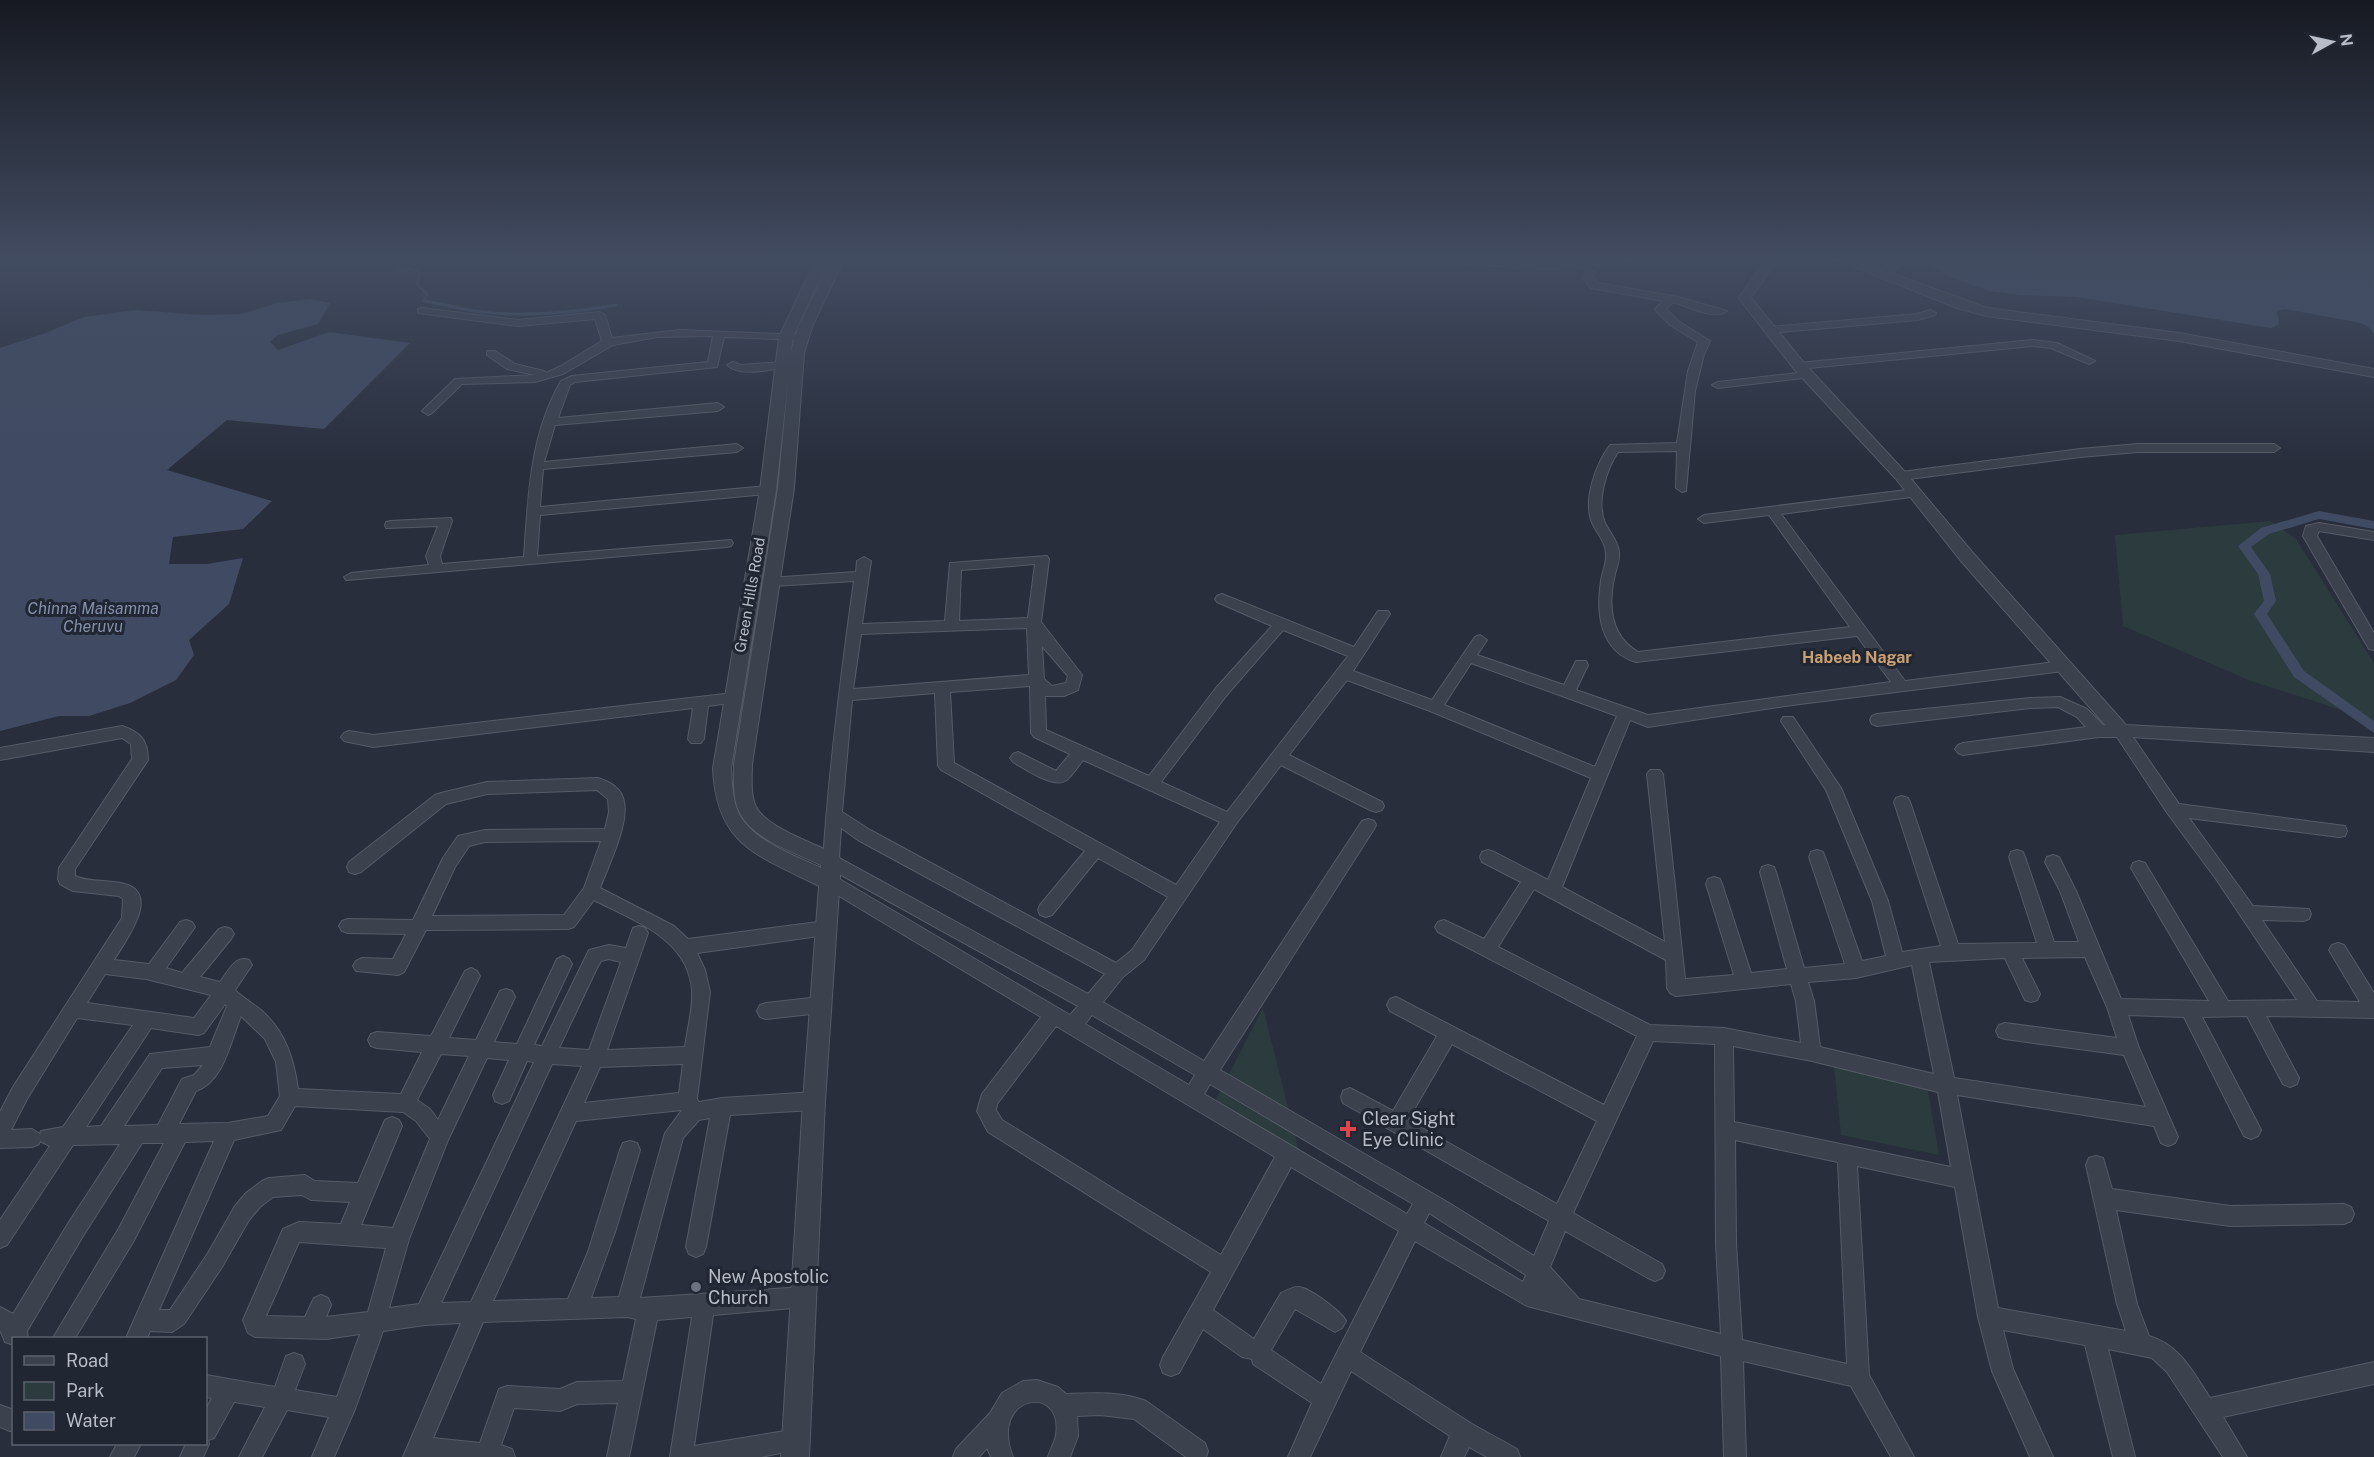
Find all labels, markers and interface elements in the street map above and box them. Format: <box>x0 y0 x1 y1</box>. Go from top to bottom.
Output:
north arrow <box>2302 12 2362 72</box>
text: N <box>2336 32 2357 48</box>
street label: Green Hills Road <box>731 536 768 654</box>
water label: Chinna Maisamma Cheruvu <box>27 599 159 636</box>
district label: Habeeb Nagar <box>1802 648 1912 667</box>
place label: Clear Sight Eye Clinic <box>1362 1108 1456 1150</box>
marker: Clear Sight Eye Clinic <box>1339 1120 1357 1138</box>
place label: New Apostolic Church <box>708 1266 829 1308</box>
marker: New Apostolic Church <box>689 1280 703 1294</box>
legend <box>12 1337 207 1445</box>
text: Road <box>66 1350 109 1371</box>
text: Park <box>66 1380 104 1401</box>
text: Water <box>66 1410 116 1431</box>

